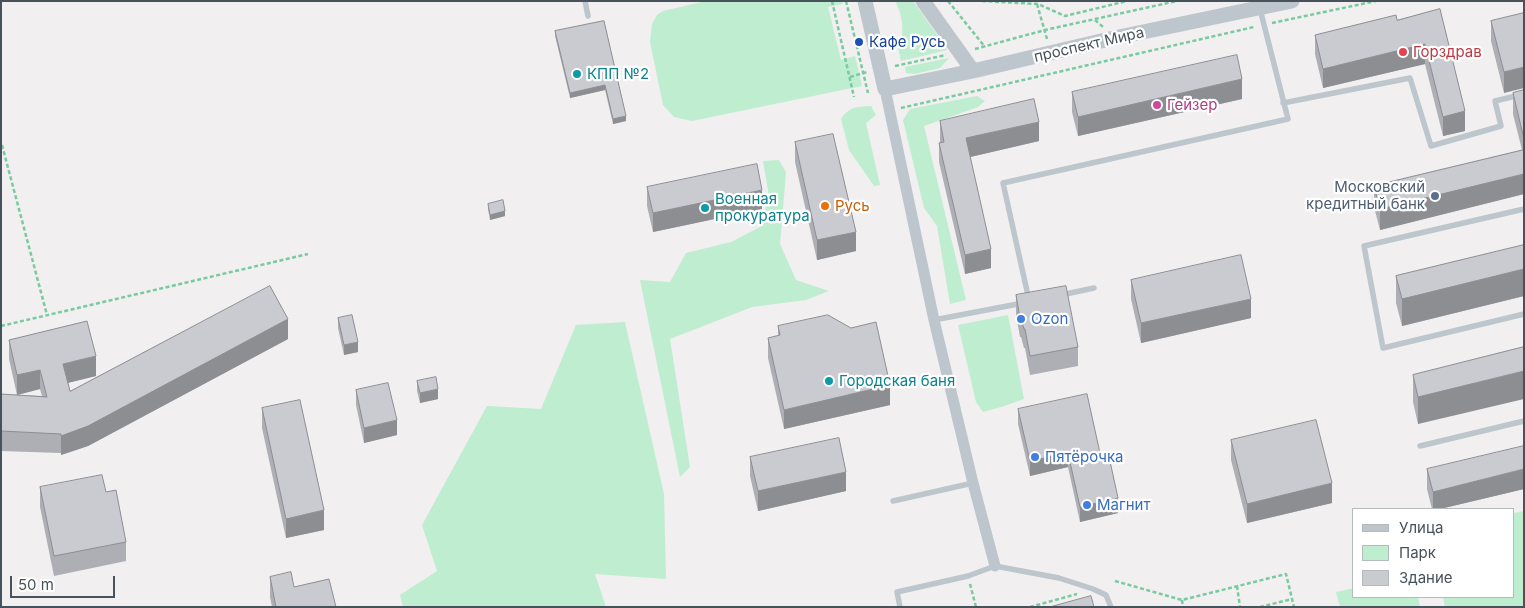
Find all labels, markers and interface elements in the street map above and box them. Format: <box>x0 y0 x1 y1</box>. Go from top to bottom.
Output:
street label: проспект Мира <box>1032 24 1146 66</box>
place label: Кафе Русь <box>869 33 945 51</box>
marker: Кафе Русь <box>853 36 865 48</box>
place label: Горздрав <box>1413 43 1482 61</box>
marker: Горздрав <box>1397 46 1409 58</box>
place label: КПП №2 <box>587 65 649 83</box>
marker: КПП №2 <box>571 68 583 80</box>
place label: Гейзер <box>1167 96 1217 114</box>
marker: Гейзер <box>1151 99 1163 111</box>
place label: Московский кредитный банк <box>1306 178 1425 213</box>
place label: Военная прокуратура <box>715 190 810 225</box>
marker: Московский кредитный банк <box>1429 190 1441 202</box>
place label: Русь <box>835 197 870 215</box>
marker: Русь <box>819 200 831 212</box>
marker: Военная прокуратура <box>699 202 711 214</box>
place label: Ozon <box>1031 310 1068 328</box>
marker: Ozon <box>1015 313 1027 325</box>
place label: Городская баня <box>839 372 955 390</box>
marker: Городская баня <box>823 375 835 387</box>
place label: Пятёрочка <box>1045 448 1123 466</box>
marker: Пятёрочка <box>1029 451 1041 463</box>
place label: Магнит <box>1097 496 1150 514</box>
marker: Магнит <box>1081 499 1093 511</box>
legend <box>1352 508 1515 598</box>
text: Улица <box>1399 518 1443 537</box>
text: Парк <box>1399 543 1436 562</box>
scale bar <box>12 566 118 598</box>
text: Здание <box>1399 568 1453 587</box>
text: 50 m <box>18 575 54 594</box>

